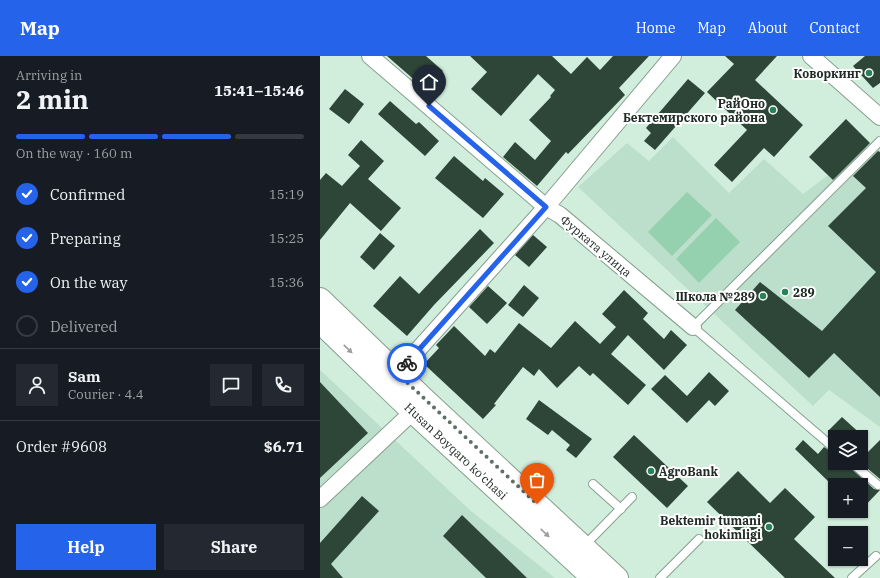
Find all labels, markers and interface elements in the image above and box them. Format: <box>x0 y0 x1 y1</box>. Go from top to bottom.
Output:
text: Map <box>20 16 60 40</box>
text: Home <box>636 19 675 37</box>
text: Map <box>697 19 726 37</box>
text: About <box>748 19 787 37</box>
text: Contact <box>809 19 860 37</box>
pin <box>412 65 446 106</box>
place label: Коворкинг <box>794 66 861 81</box>
text: Arriving in <box>16 67 82 84</box>
marker: Коворкинг <box>864 68 874 78</box>
icon: home <box>418 71 440 93</box>
text: 15:41–15:46 <box>214 81 304 100</box>
text: 2 min <box>16 82 89 116</box>
place label: РайОно Бектемирского района <box>623 96 765 125</box>
marker: РайОно Бектемирского района <box>768 105 778 115</box>
text: On the way · 160 m <box>16 145 132 162</box>
icon: check <box>16 183 38 205</box>
text: Confirmed <box>50 185 125 204</box>
text: 15:19 <box>269 186 304 203</box>
street label: Фурката улица <box>557 212 635 280</box>
icon: check <box>16 227 38 249</box>
text: Preparing <box>50 229 121 248</box>
text: 15:25 <box>269 230 304 247</box>
icon: check <box>16 271 38 293</box>
text: On the way <box>50 273 128 292</box>
text: 15:36 <box>269 274 304 291</box>
place label: 289 <box>793 285 815 300</box>
marker: 289 <box>780 287 790 297</box>
place label: Школа №289 <box>675 289 755 304</box>
marker: Школа №289 <box>758 291 768 301</box>
text: Delivered <box>50 317 118 336</box>
courier <box>387 343 427 383</box>
one-way arrow <box>343 344 353 354</box>
icon: bike <box>396 352 418 374</box>
button: person <box>16 364 58 406</box>
button: chat <box>210 364 252 406</box>
button: phone <box>262 364 304 406</box>
text: Sam <box>68 367 101 386</box>
text: Courier · 4.4 <box>68 386 144 403</box>
street label: Husan Boyqaro ko'chasi <box>401 399 511 503</box>
map controls <box>828 430 868 566</box>
button: layers <box>828 430 868 470</box>
text: Order #9608 <box>16 437 107 456</box>
text: $6.71 <box>264 437 304 456</box>
pin <box>520 463 554 504</box>
place label: AgroBank <box>659 464 718 479</box>
marker: AgroBank <box>646 466 656 476</box>
icon: bag <box>526 469 548 491</box>
button: + <box>828 478 868 518</box>
place label: Bektemir tumani hokimligi <box>660 513 761 542</box>
marker: Bektemir tumani hokimligi <box>764 522 774 532</box>
button: Help <box>16 524 156 570</box>
button: Share <box>164 524 304 570</box>
button: − <box>828 526 868 566</box>
one-way arrow <box>540 529 550 538</box>

